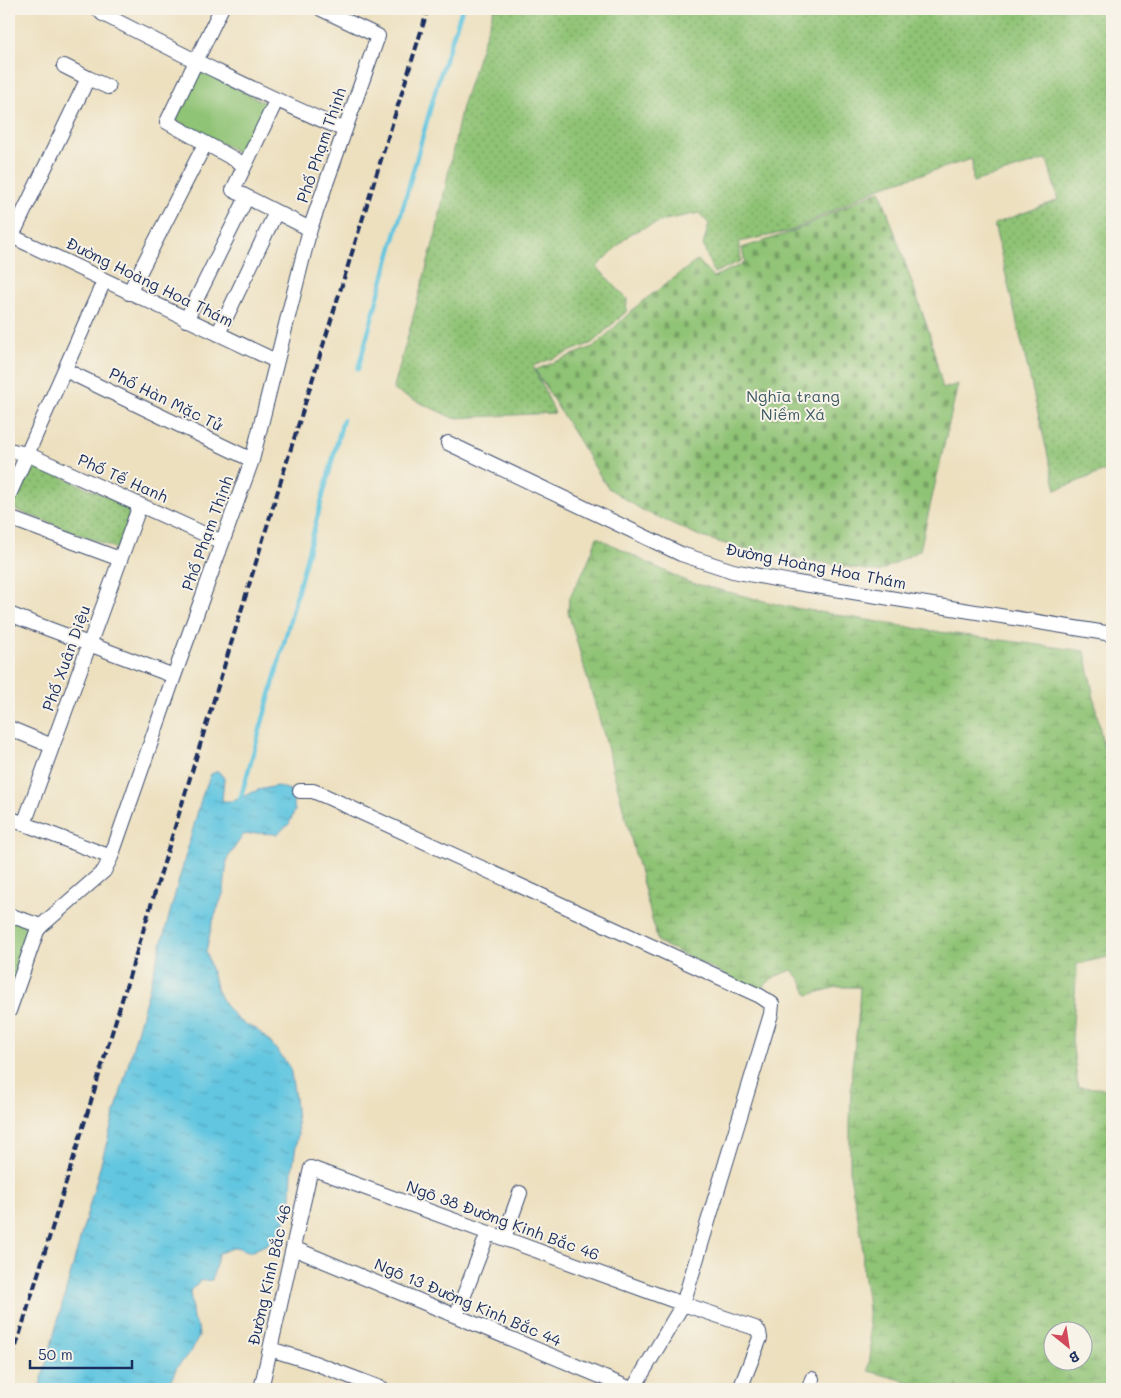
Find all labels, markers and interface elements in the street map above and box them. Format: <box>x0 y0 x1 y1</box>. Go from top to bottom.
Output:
street label: Phố Phạm Thịnh <box>291 84 350 205</box>
street label: Đường Hoàng Hoa Thám <box>63 232 237 331</box>
street label: Phố Hàn Mặc Tử <box>106 362 228 436</box>
park label: Nghĩa trang Niềm Xá <box>746 385 840 424</box>
street label: Phố Tế Hanh <box>75 448 172 507</box>
street label: Phố Phạm Thịnh <box>176 472 237 593</box>
street label: Đường Hoàng Hoa Thám <box>724 538 908 593</box>
street label: Phố Xuân Diệu <box>37 602 94 714</box>
street label: Ngõ 38 Đường Kinh Bắc 46 <box>404 1175 603 1264</box>
street label: Đường Kinh Bắc 46 <box>242 1202 295 1347</box>
street label: Ngõ 13 Đường Kinh Bắc 44 <box>371 1253 565 1351</box>
north arrow <box>1044 1320 1094 1370</box>
scale bar <box>30 1338 132 1370</box>
text: 50 m <box>38 1344 73 1364</box>
text: B <box>1066 1347 1084 1368</box>

